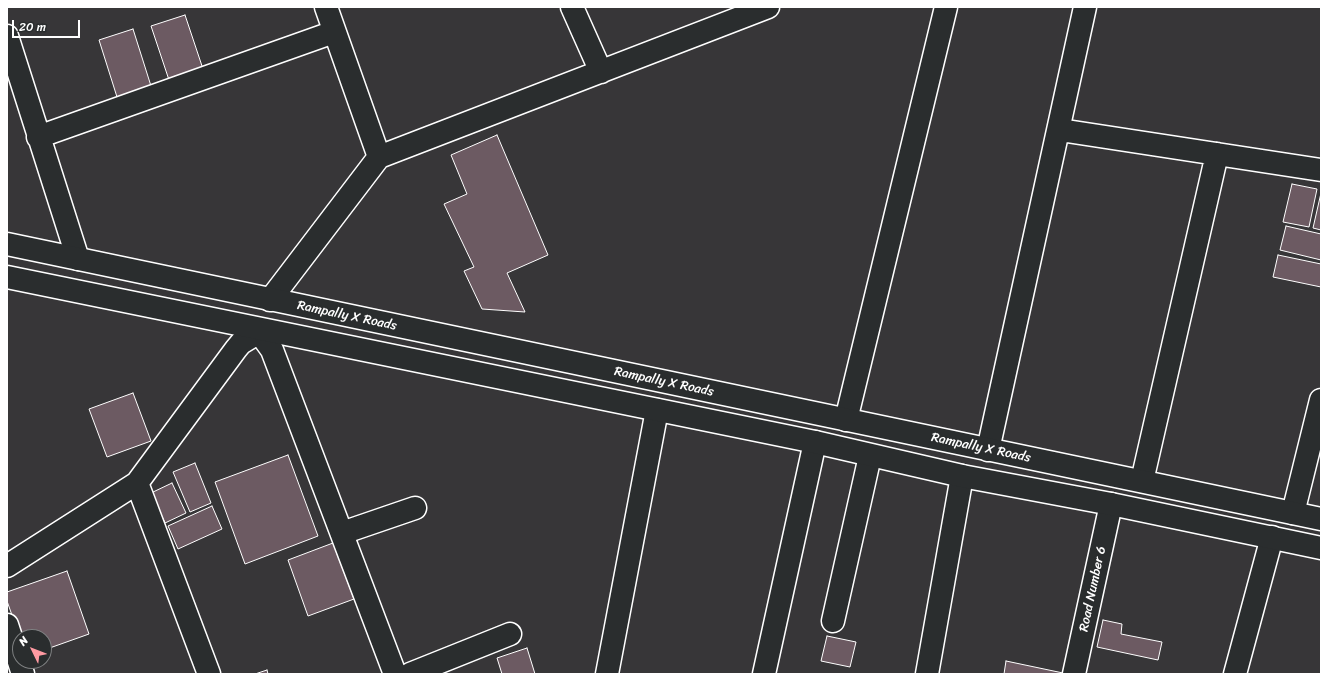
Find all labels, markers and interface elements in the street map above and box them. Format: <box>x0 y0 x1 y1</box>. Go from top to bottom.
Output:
scale bar <box>14 12 82 38</box>
text: 20 m <box>19 16 46 38</box>
street label: Rampally X Roads <box>296 298 398 334</box>
street label: Rampally X Roads <box>613 364 715 400</box>
street label: Rampally X Roads <box>930 430 1032 466</box>
street label: Road Number 6 <box>1076 545 1110 633</box>
north arrow <box>12 629 52 669</box>
text: N <box>14 632 33 650</box>

